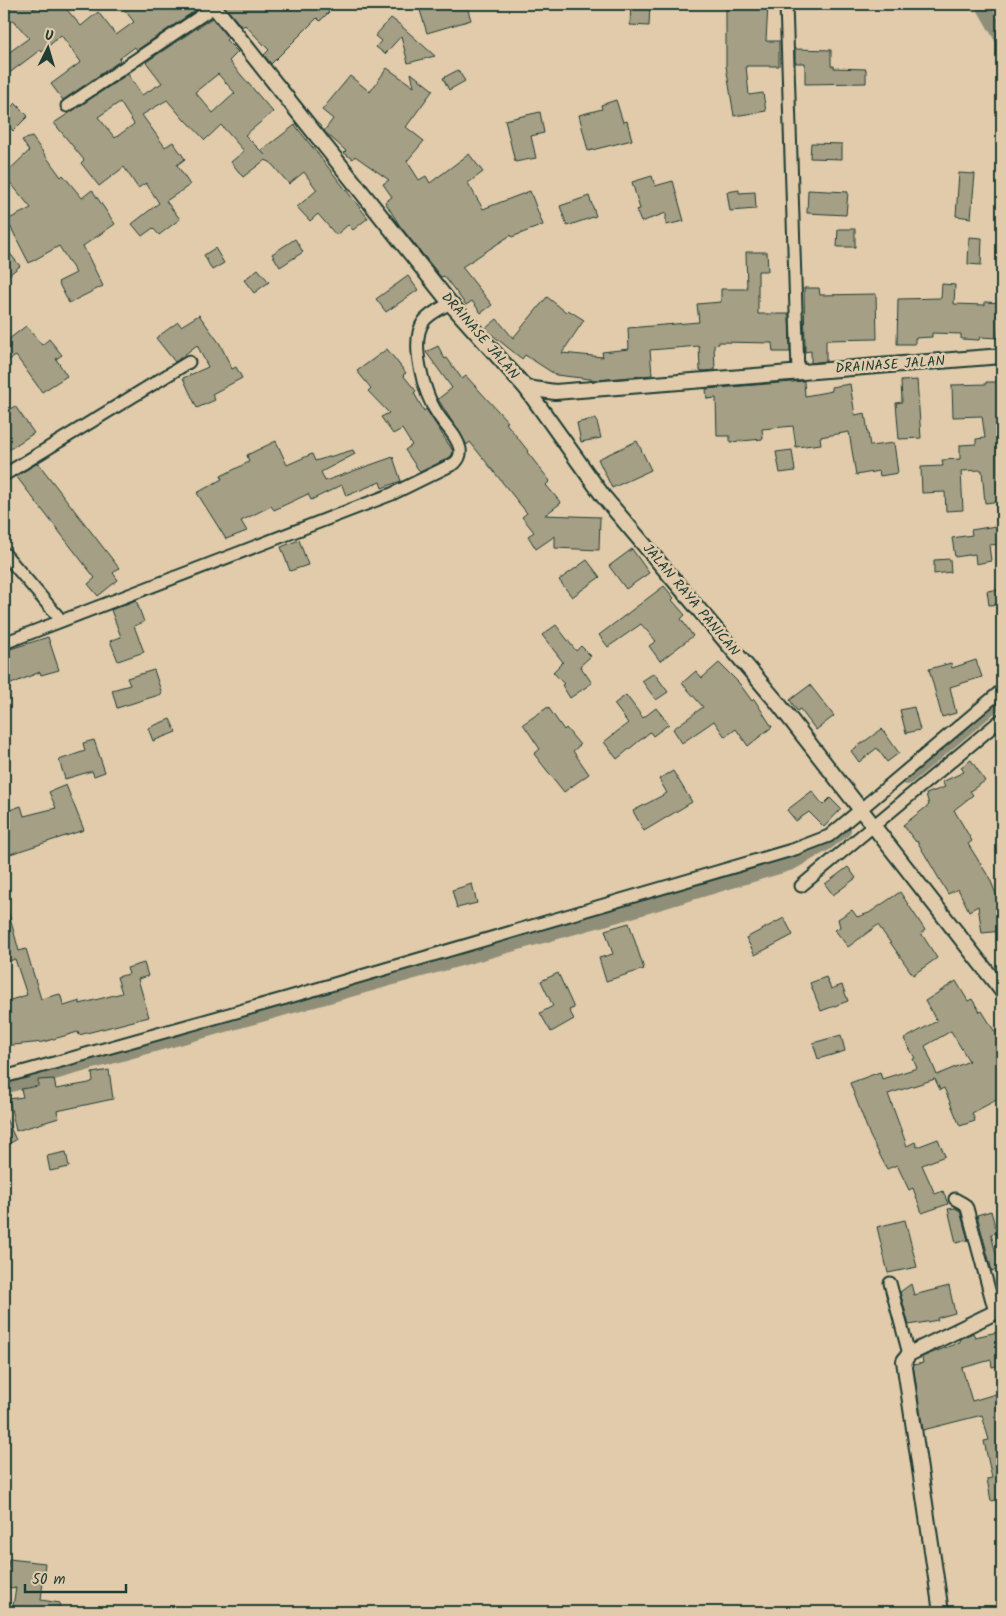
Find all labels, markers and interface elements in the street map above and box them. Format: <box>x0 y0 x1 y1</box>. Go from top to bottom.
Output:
north arrow <box>22 22 72 72</box>
text: U <box>44 25 55 47</box>
street label: DRAINASE JALAN <box>436 287 525 385</box>
street label: DRAINASE JALAN <box>834 350 946 380</box>
street label: JALAN RAYA PANICAN <box>637 539 745 662</box>
scale bar <box>25 1561 126 1593</box>
text: 50 m <box>32 1568 66 1592</box>

